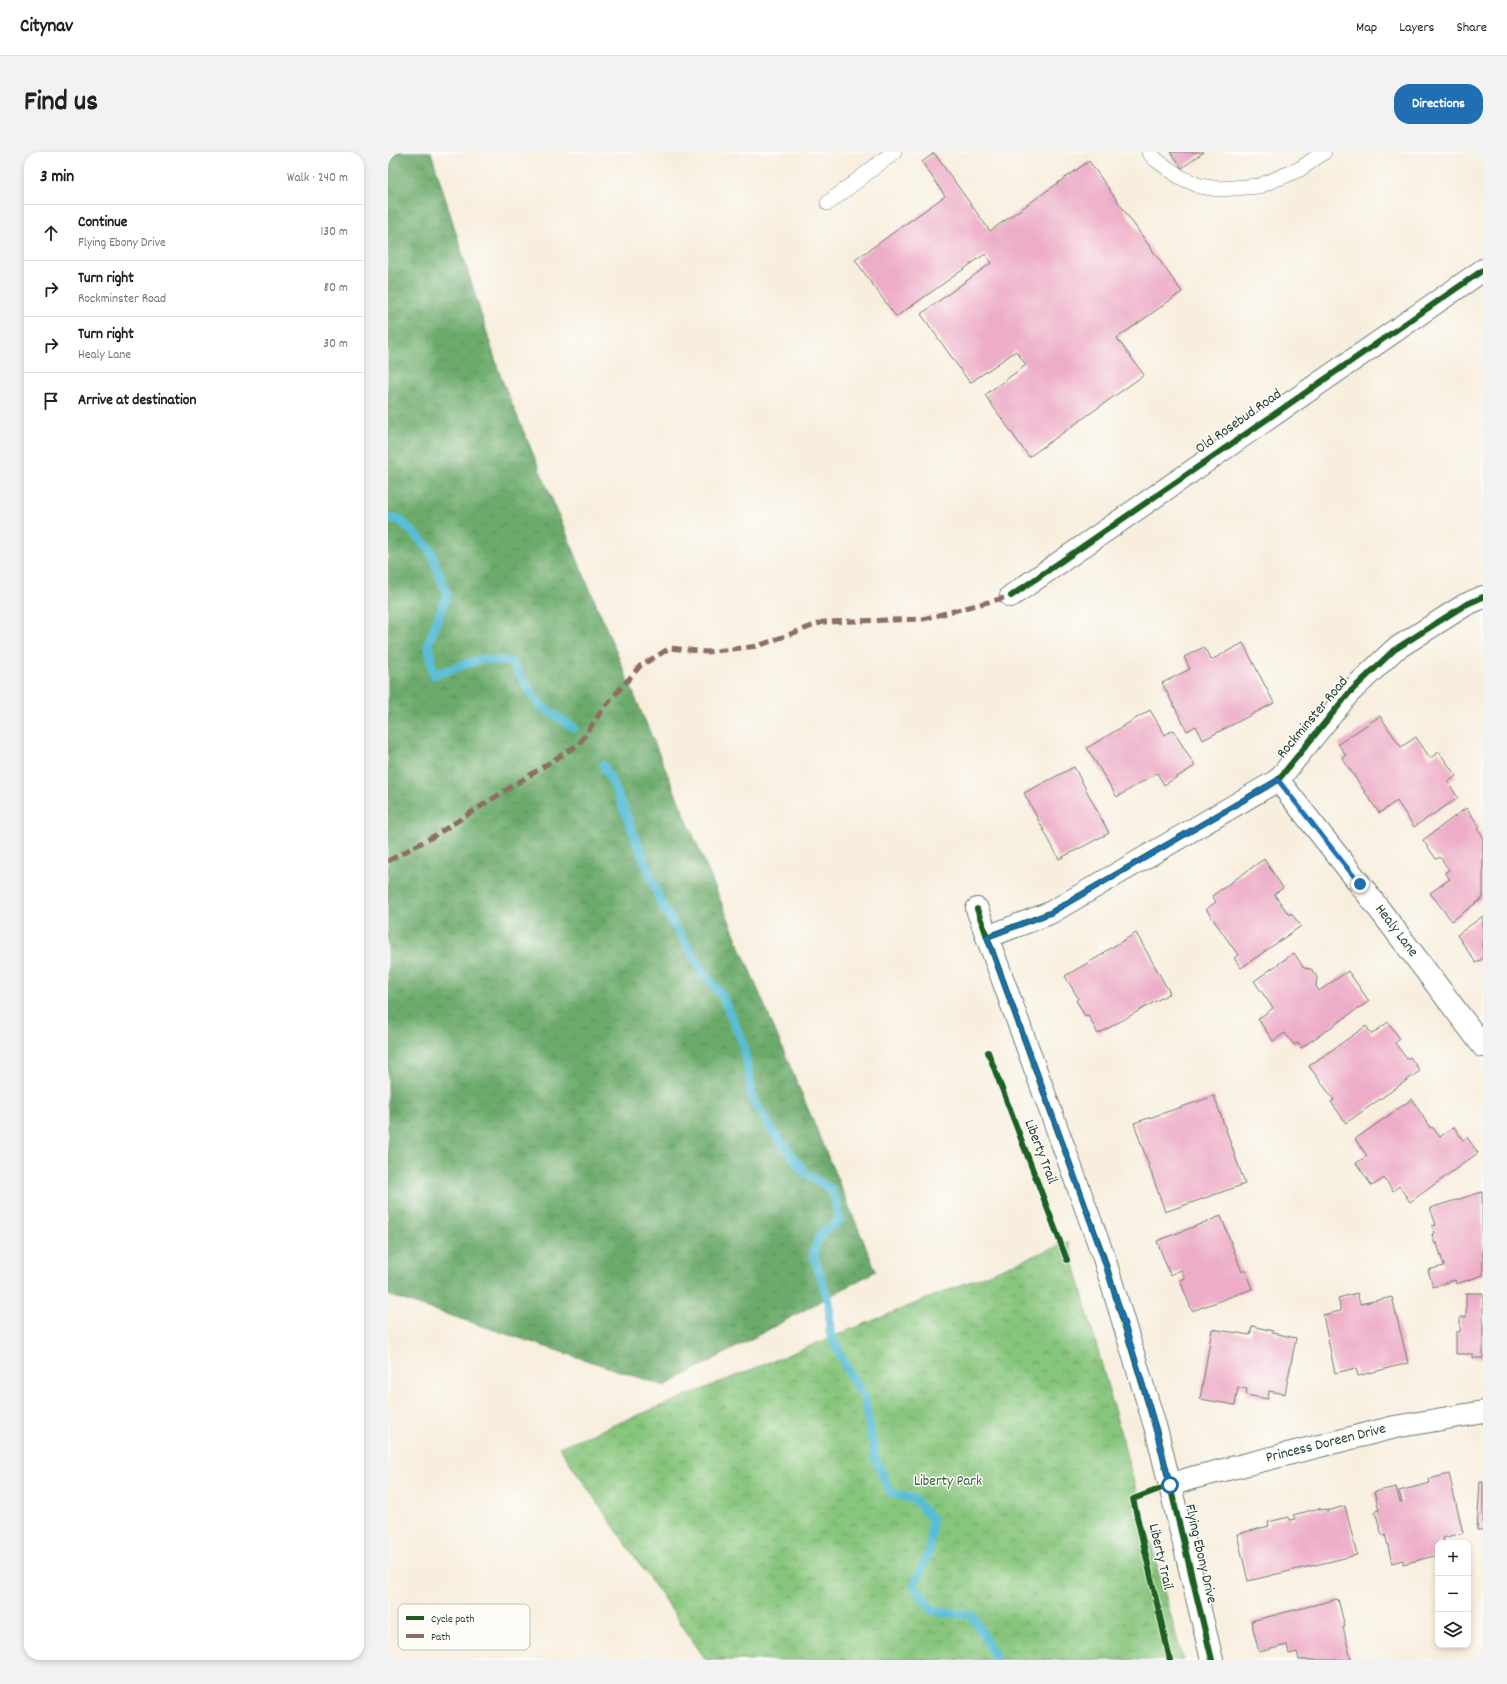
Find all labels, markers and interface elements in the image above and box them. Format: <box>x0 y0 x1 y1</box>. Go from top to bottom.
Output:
text: Citynav <box>20 14 73 41</box>
text: Map <box>1356 18 1377 38</box>
text: Layers <box>1399 18 1434 38</box>
text: Share <box>1456 18 1487 38</box>
text: Find us <box>24 84 98 124</box>
button: Directions <box>1394 84 1483 124</box>
text: 3 min <box>40 166 74 190</box>
text: Walk · 240 m <box>287 169 348 188</box>
text: Continue <box>78 212 127 234</box>
icon: ahead <box>40 222 62 244</box>
text: 130 m <box>320 223 348 242</box>
text: Flying Ebony Drive <box>78 234 166 253</box>
text: Turn right <box>78 268 134 290</box>
icon: right <box>40 278 62 300</box>
text: 80 m <box>324 279 348 298</box>
text: Rockminster Road <box>78 290 166 309</box>
text: Turn right <box>78 324 134 346</box>
icon: right <box>40 334 62 356</box>
text: 30 m <box>323 335 348 354</box>
text: Healy Lane <box>78 346 131 365</box>
street label: Old Rosebud Road <box>1191 384 1287 460</box>
icon: arrive <box>40 390 62 412</box>
text: Arrive at destination <box>78 390 196 412</box>
street label: Rockminster Road <box>1272 672 1354 764</box>
route end <box>1351 875 1369 893</box>
street label: Healy Lane <box>1369 900 1423 962</box>
street label: Liberty Trail <box>1018 1117 1063 1188</box>
street label: Princess Doreen Drive <box>1264 1418 1389 1470</box>
park label: Liberty Park <box>914 1471 982 1493</box>
route start <box>1161 1476 1179 1494</box>
street label: Flying Ebony Drive <box>1178 1502 1222 1606</box>
street label: Liberty Trail <box>1142 1522 1178 1593</box>
map controls <box>1435 1540 1471 1648</box>
button: + <box>1435 1540 1471 1576</box>
button: − <box>1435 1576 1471 1612</box>
legend <box>398 1604 530 1650</box>
text: Cycle path <box>431 1612 475 1628</box>
button: layers <box>1435 1612 1471 1648</box>
text: Path <box>431 1630 450 1646</box>

